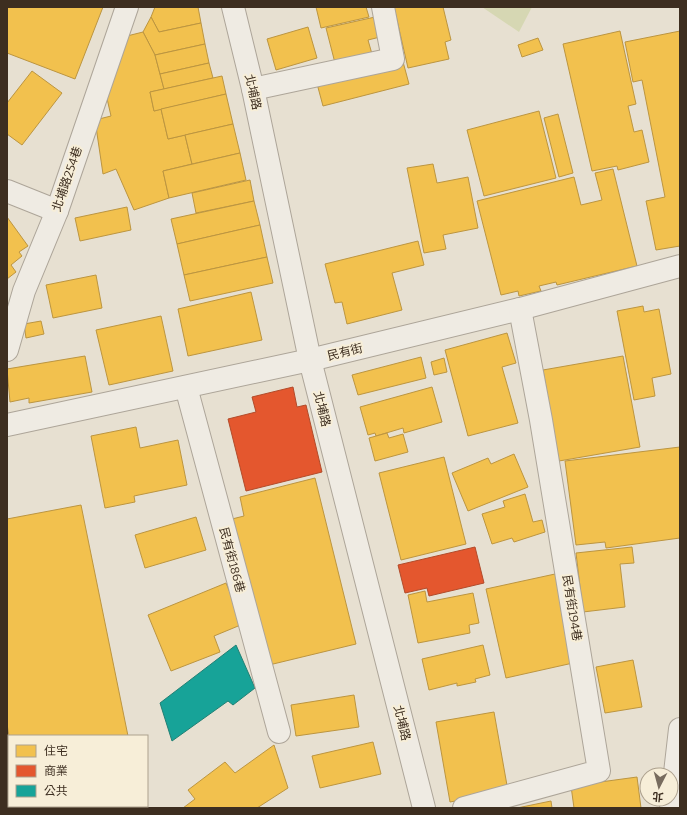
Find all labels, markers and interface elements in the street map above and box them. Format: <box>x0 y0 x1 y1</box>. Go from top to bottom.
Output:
street label: 北埔路 <box>242 73 264 111</box>
street label: 北埔路254巷 <box>49 145 85 213</box>
street label: 民有街 <box>326 341 364 363</box>
street label: 北埔路 <box>311 390 333 428</box>
street label: 民有街186巷 <box>217 526 247 594</box>
street label: 民有街194巷 <box>560 574 584 642</box>
street label: 北埔路 <box>391 704 413 742</box>
legend <box>8 735 148 807</box>
text: 住宅 <box>44 744 68 758</box>
text: 商業 <box>44 764 68 778</box>
north arrow <box>639 767 679 807</box>
text: 公共 <box>44 784 68 798</box>
text: 北 <box>652 789 664 803</box>

